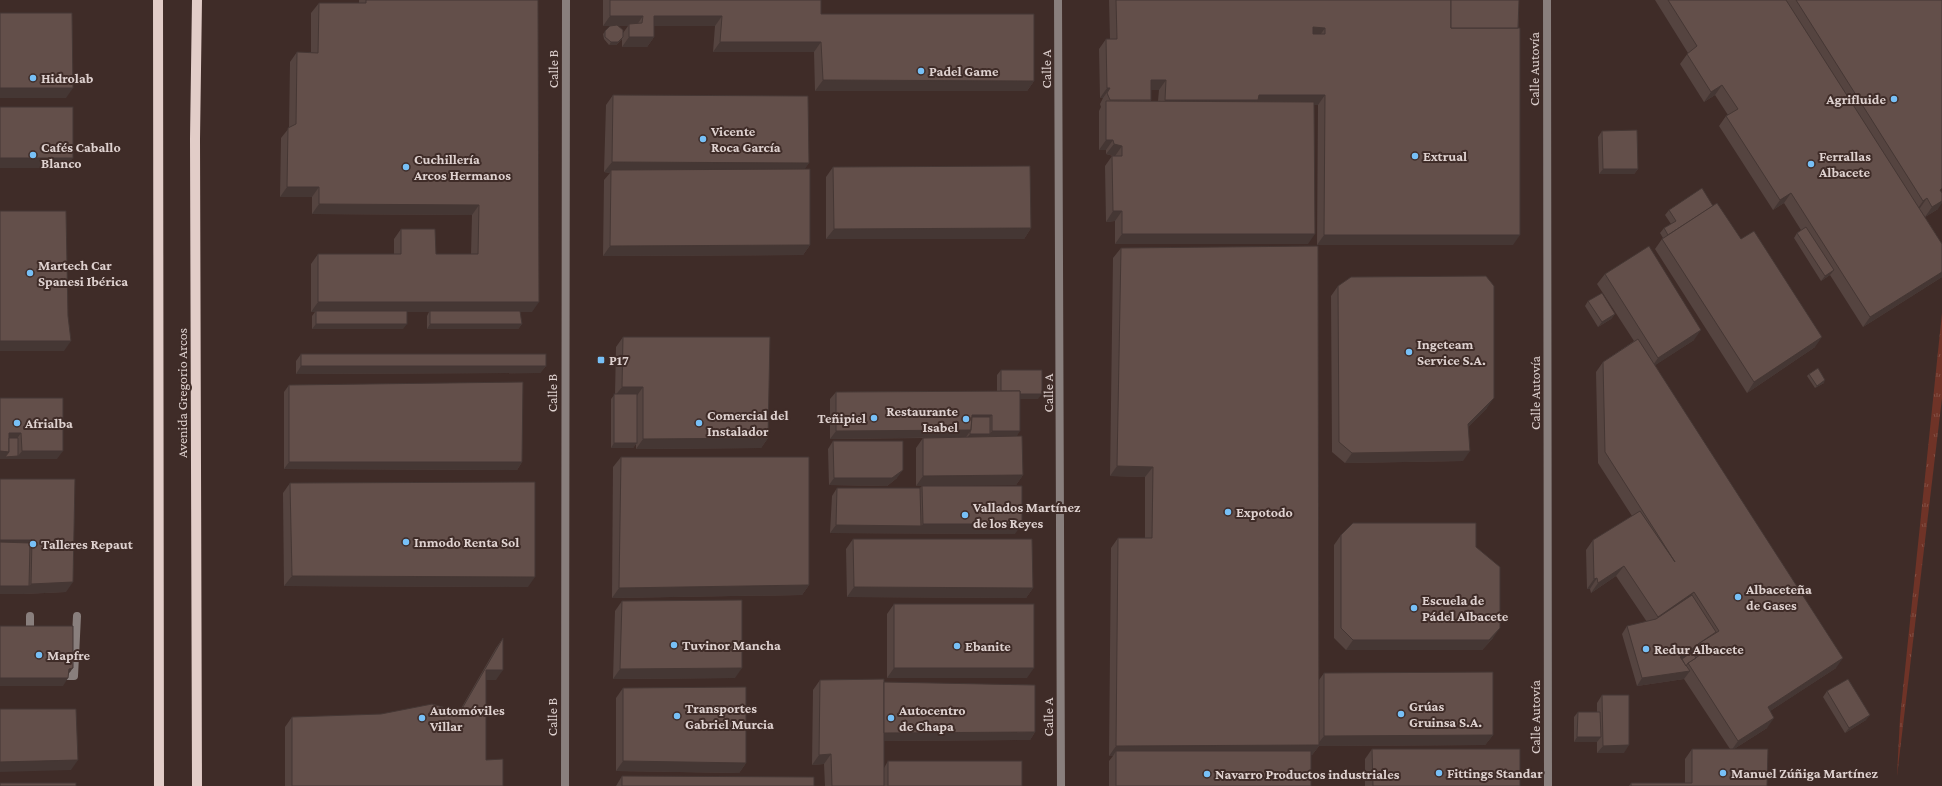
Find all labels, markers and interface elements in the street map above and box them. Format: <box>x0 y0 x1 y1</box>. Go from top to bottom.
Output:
street label: Calle Autovía <box>1526 31 1542 106</box>
street label: Calle B <box>545 49 561 88</box>
street label: Calle A <box>1038 50 1054 88</box>
place label: Padel Game <box>929 63 999 79</box>
marker: Padel Game <box>916 66 926 76</box>
place label: Hidrolab <box>41 70 94 86</box>
marker: Hidrolab <box>28 73 38 83</box>
place label: Agrifluide <box>1825 91 1886 107</box>
marker: Agrifluide <box>1889 94 1899 104</box>
place label: Vicente Roca García <box>710 123 781 155</box>
marker: Vicente Roca García <box>698 134 708 144</box>
place label: Cafés Caballo Blanco <box>41 139 121 171</box>
place label: Extrual <box>1423 148 1467 164</box>
place label: Ferrallas Albacete <box>1818 148 1871 180</box>
marker: Cafés Caballo Blanco <box>28 150 38 160</box>
place label: Cuchillería Arcos Hermanos <box>413 151 511 183</box>
marker: Extrual <box>1410 151 1420 161</box>
marker: Ferrallas Albacete <box>1806 159 1816 169</box>
marker: Cuchillería Arcos Hermanos <box>401 162 411 172</box>
place label: Martech Car Spanesi Ibérica <box>38 257 128 289</box>
marker: Martech Car Spanesi Ibérica <box>25 268 35 278</box>
street label: Avenida Gregorio Arcos <box>174 328 190 458</box>
place label: Ingeteam Service S.A. <box>1417 336 1486 368</box>
marker: Ingeteam Service S.A. <box>1404 347 1414 357</box>
place label: P17 <box>609 352 629 368</box>
marker: P17 <box>596 355 606 365</box>
street label: Calle Autovía <box>1527 355 1543 430</box>
street label: Calle B <box>544 373 560 412</box>
street label: Calle A <box>1040 374 1056 412</box>
place label: Restaurante Isabel <box>886 403 958 435</box>
place label: Comercial del Instalador <box>707 407 789 439</box>
place label: Teñipiel <box>817 410 866 426</box>
marker: Teñipiel <box>869 413 879 423</box>
marker: Restaurante Isabel <box>961 414 971 424</box>
place label: Afrialba <box>24 415 73 431</box>
marker: Afrialba <box>12 418 22 428</box>
marker: Comercial del Instalador <box>694 418 704 428</box>
place label: Vallados Martínez de los Reyes <box>972 499 1081 531</box>
place label: Expotodo <box>1236 504 1293 520</box>
marker: Expotodo <box>1223 507 1233 517</box>
marker: Vallados Martínez de los Reyes <box>960 510 970 520</box>
place label: Inmodo Renta Sol <box>414 534 519 550</box>
place label: Talleres Repaut <box>41 536 134 552</box>
marker: Inmodo Renta Sol <box>401 537 411 547</box>
marker: Talleres Repaut <box>28 539 38 549</box>
place label: Albaceteña de Gases <box>1745 581 1812 613</box>
place label: Escuela de Pádel Albacete <box>1422 592 1509 624</box>
marker: Albaceteña de Gases <box>1733 592 1743 602</box>
marker: Escuela de Pádel Albacete <box>1409 603 1419 613</box>
place label: Tuvinor Mancha <box>682 637 781 653</box>
place label: Ebanite <box>965 638 1011 654</box>
marker: Tuvinor Mancha <box>669 640 679 650</box>
marker: Ebanite <box>952 641 962 651</box>
place label: Redur Albacete <box>1654 641 1744 657</box>
marker: Redur Albacete <box>1641 644 1651 654</box>
place label: Mapfre <box>47 647 90 663</box>
marker: Mapfre <box>34 650 44 660</box>
street label: Calle Autovía <box>1527 679 1543 754</box>
street label: Calle B <box>544 697 560 736</box>
street label: Calle A <box>1040 698 1056 736</box>
place label: Grúas Gruinsa S.A. <box>1409 698 1482 730</box>
place label: Transportes Gabriel Murcia <box>685 700 774 732</box>
place label: Automóviles Villar <box>429 702 505 734</box>
place label: Autocentro de Chapa <box>898 702 966 734</box>
marker: Grúas Gruinsa S.A. <box>1396 709 1406 719</box>
marker: Transportes Gabriel Murcia <box>672 711 682 721</box>
marker: Automóviles Villar <box>417 713 427 723</box>
marker: Autocentro de Chapa <box>886 713 896 723</box>
place label: Fittings Standar <box>1447 765 1543 781</box>
place label: Manuel Zúñiga Martínez <box>1731 765 1879 781</box>
place label: Navarro Productos industriales <box>1215 766 1400 782</box>
marker: Fittings Standar <box>1434 768 1444 778</box>
marker: Manuel Zúñiga Martínez <box>1718 768 1728 778</box>
marker: Navarro Productos industriales <box>1202 769 1212 779</box>

